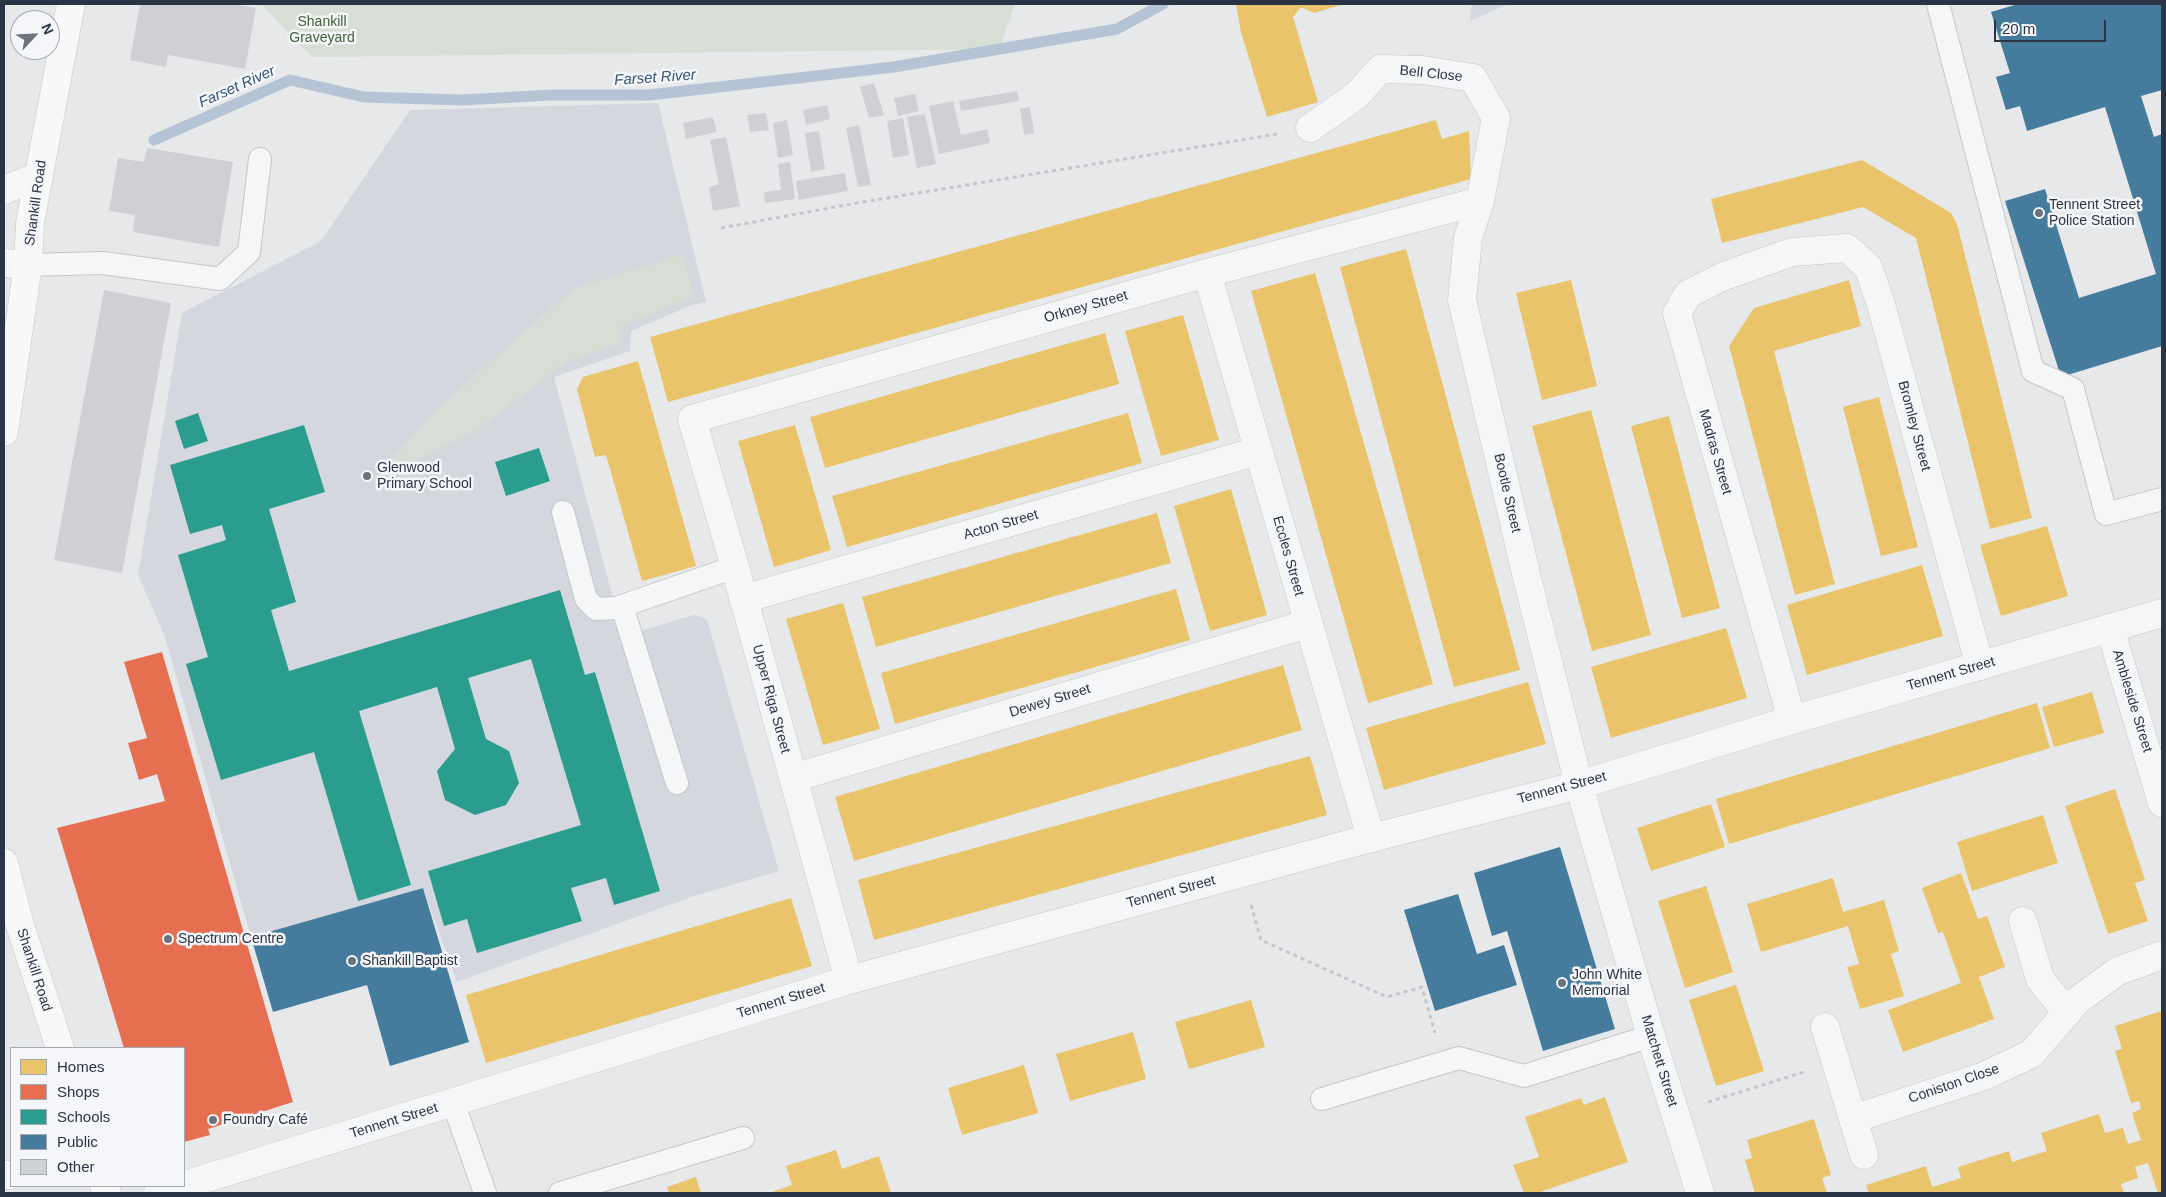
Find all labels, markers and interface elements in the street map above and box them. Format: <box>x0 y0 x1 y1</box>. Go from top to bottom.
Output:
north arrow <box>10 10 60 60</box>
scale bar <box>1996 10 2108 42</box>
park label: Shankill Graveyard <box>289 14 355 46</box>
text: 20 m <box>2002 20 2035 37</box>
text: N <box>38 21 57 37</box>
water label: Farset River <box>196 62 278 112</box>
street label: Bell Close <box>1399 62 1463 86</box>
water label: Farset River <box>614 66 696 90</box>
street label: Shankill Road <box>22 159 50 247</box>
place label: Tennent Street Police Station <box>2049 197 2140 230</box>
marker: Tennent Street Police Station <box>2033 207 2045 219</box>
street label: Orkney Street <box>1042 287 1130 327</box>
street label: Bromley Street <box>1894 379 1934 473</box>
street label: Madras Street <box>1695 407 1735 497</box>
street label: Bootle Street <box>1490 452 1524 534</box>
place label: Glenwood Primary School <box>377 460 472 492</box>
marker: Glenwood Primary School <box>361 470 373 482</box>
street label: Acton Street <box>962 506 1040 544</box>
street label: Eccles Street <box>1269 514 1307 598</box>
street label: Upper Riga Street <box>748 643 794 755</box>
street label: Ambleside Street <box>2108 648 2156 754</box>
street label: Tennent Street <box>1905 653 1997 695</box>
street label: Dewey Street <box>1007 681 1093 721</box>
street label: Tennent Street <box>1516 768 1608 808</box>
street label: Tennent Street <box>1125 872 1217 912</box>
street label: Shankill Road <box>13 926 55 1014</box>
place label: Spectrum Centre <box>178 931 284 947</box>
marker: Spectrum Centre <box>162 933 174 945</box>
place label: Shankill Baptist <box>362 953 458 969</box>
marker: Shankill Baptist <box>346 955 358 967</box>
place label: John White Memorial <box>1572 967 1642 1000</box>
marker: John White Memorial <box>1556 977 1568 989</box>
street label: Tennent Street <box>735 980 827 1022</box>
street label: Matchett Street <box>1637 1013 1681 1109</box>
legend <box>10 1047 185 1187</box>
text: Homes <box>57 1058 105 1075</box>
street label: Coniston Close <box>1906 1061 2002 1107</box>
text: Shops <box>57 1083 100 1100</box>
street label: Tennent Street <box>348 1100 440 1142</box>
text: Schools <box>57 1108 110 1125</box>
place label: Foundry Café <box>223 1112 308 1128</box>
marker: Foundry Café <box>207 1114 219 1126</box>
text: Public <box>57 1133 98 1150</box>
text: Other <box>57 1158 95 1175</box>

